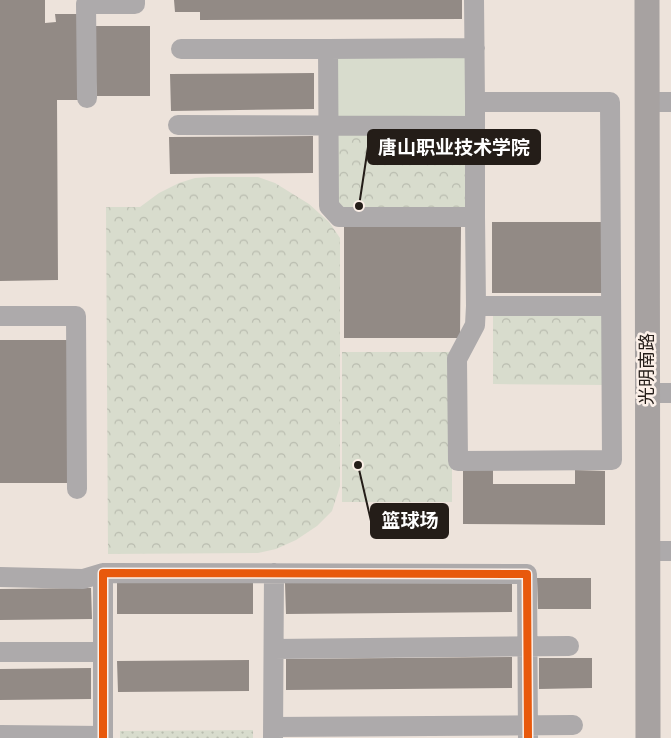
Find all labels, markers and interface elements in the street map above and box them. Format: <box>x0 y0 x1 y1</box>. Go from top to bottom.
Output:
callout: 唐山职业技术学院 <box>368 130 540 164</box>
text: 唐山职业技术学院 <box>378 135 530 161</box>
street label: 光明南路 <box>635 333 659 405</box>
callout: 篮球场 <box>371 504 448 538</box>
text: 篮球场 <box>381 508 439 534</box>

